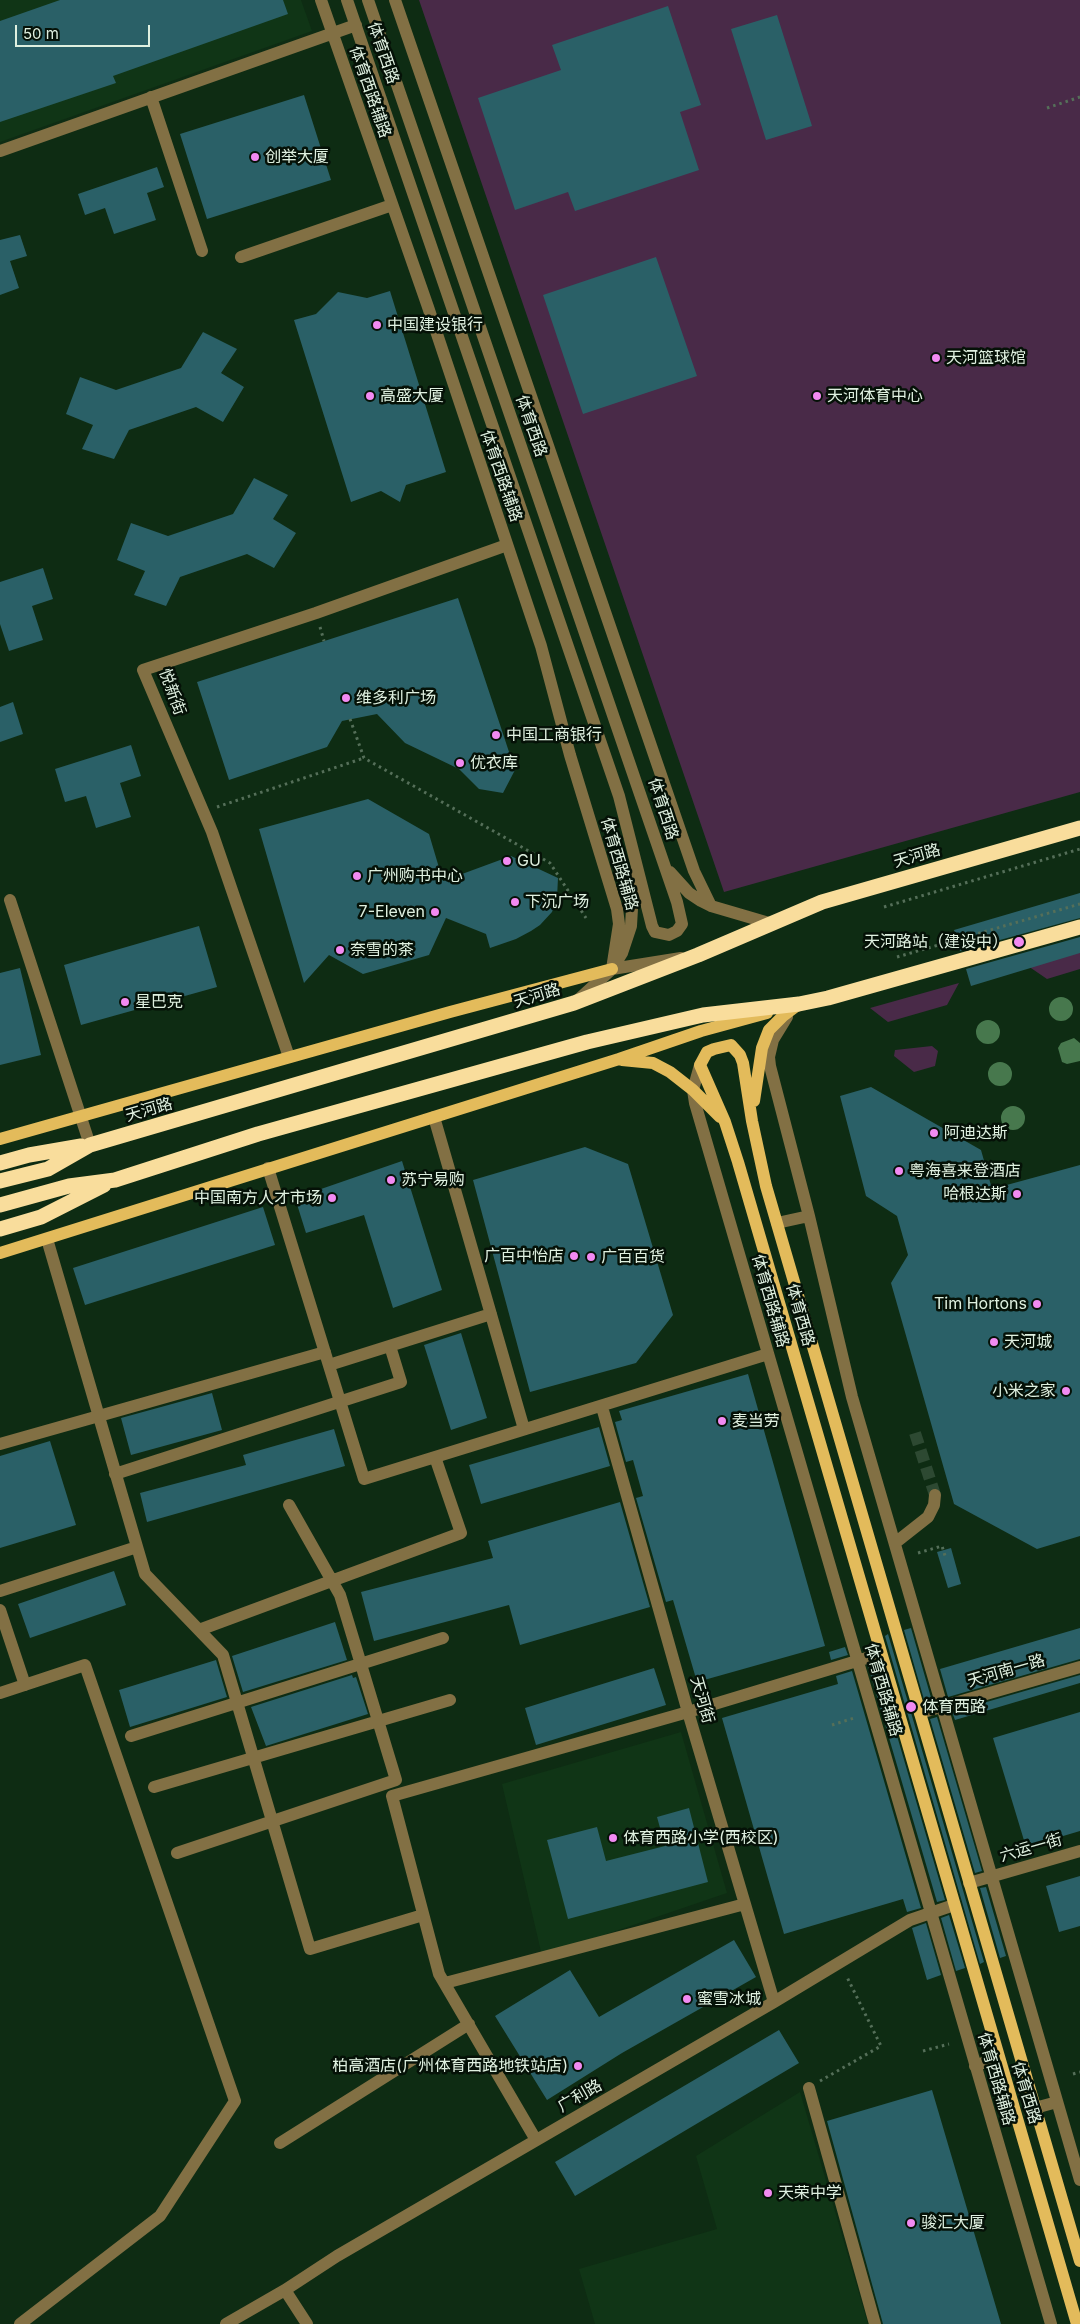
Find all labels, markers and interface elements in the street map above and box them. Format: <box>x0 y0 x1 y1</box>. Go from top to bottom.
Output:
scale bar <box>18 15 152 47</box>
street label: 体育西路 <box>364 20 402 86</box>
text: 50 m <box>23 24 59 43</box>
street label: 体育西路辅路 <box>345 43 395 141</box>
place label: 创举大厦 <box>265 147 329 167</box>
marker: 创举大厦 <box>249 151 261 163</box>
place label: 中国建设银行 <box>387 315 483 335</box>
marker: 中国建设银行 <box>371 319 383 331</box>
place label: 天河篮球馆 <box>946 348 1026 368</box>
marker: 天河篮球馆 <box>930 352 942 364</box>
place label: 高盛大厦 <box>380 386 444 406</box>
place label: 天河体育中心 <box>827 386 923 406</box>
marker: 高盛大厦 <box>364 390 376 402</box>
marker: 天河体育中心 <box>811 390 823 402</box>
street label: 体育西路 <box>512 393 550 459</box>
street label: 体育西路辅路 <box>476 427 526 525</box>
street label: 悦新街 <box>155 666 189 718</box>
place label: 维多利广场 <box>356 688 436 708</box>
marker: 维多利广场 <box>340 692 352 704</box>
place label: 中国工商银行 <box>506 725 602 745</box>
marker: 中国工商银行 <box>490 729 502 741</box>
place label: 优衣库 <box>470 753 518 773</box>
marker: 优衣库 <box>454 757 466 769</box>
street label: 体育西路 <box>644 776 682 842</box>
street label: 体育西路辅路 <box>597 815 641 913</box>
street label: 天河路 <box>891 840 943 872</box>
place label: GU <box>517 851 541 871</box>
marker: GU <box>501 855 513 867</box>
place label: 广州购书中心 <box>367 866 463 886</box>
marker: 广州购书中心 <box>351 870 363 882</box>
place label: 下沉广场 <box>525 892 589 912</box>
marker: 下沉广场 <box>509 896 521 908</box>
place label: 7-Eleven <box>359 902 425 922</box>
marker: 7-Eleven <box>429 906 441 918</box>
place label: 天河路站（建设中） <box>864 932 1008 952</box>
marker: 天河路站（建设中） <box>1012 935 1026 949</box>
place label: 奈雪的茶 <box>350 940 414 960</box>
marker: 奈雪的茶 <box>334 944 346 956</box>
street label: 天河路 <box>511 980 563 1012</box>
place label: 星巴克 <box>135 992 183 1012</box>
marker: 星巴克 <box>119 996 131 1008</box>
street label: 天河路 <box>123 1094 175 1126</box>
place label: 阿迪达斯 <box>944 1123 1008 1143</box>
marker: 阿迪达斯 <box>928 1127 940 1139</box>
place label: 粤海喜来登酒店 <box>909 1161 1021 1181</box>
marker: 粤海喜来登酒店 <box>893 1165 905 1177</box>
place label: 苏宁易购 <box>401 1170 465 1190</box>
marker: 苏宁易购 <box>385 1174 397 1186</box>
place label: 哈根达斯 <box>943 1184 1007 1204</box>
place label: 中国南方人才市场 <box>194 1188 322 1208</box>
marker: 哈根达斯 <box>1011 1188 1023 1200</box>
marker: 中国南方人才市场 <box>326 1192 338 1204</box>
place label: 广百中怡店 <box>484 1246 564 1266</box>
place label: 广百百货 <box>601 1247 665 1267</box>
marker: 广百中怡店 <box>568 1250 580 1262</box>
marker: 广百百货 <box>585 1251 597 1263</box>
street label: 体育西路辅路 <box>748 1252 792 1350</box>
street label: 体育西路 <box>782 1282 818 1348</box>
place label: Tim Hortons <box>934 1294 1027 1314</box>
marker: Tim Hortons <box>1031 1298 1043 1310</box>
place label: 天河城 <box>1004 1332 1052 1352</box>
marker: 天河城 <box>988 1336 1000 1348</box>
place label: 小米之家 <box>992 1381 1056 1401</box>
marker: 小米之家 <box>1060 1385 1072 1397</box>
place label: 麦当劳 <box>732 1411 780 1431</box>
marker: 麦当劳 <box>716 1415 728 1427</box>
street label: 体育西路辅路 <box>861 1641 905 1739</box>
street label: 天河南一路 <box>965 1651 1047 1691</box>
street label: 天河街 <box>686 1674 718 1726</box>
place label: 体育西路 <box>922 1697 986 1717</box>
marker: 体育西路 <box>904 1700 918 1714</box>
place label: 体育西路小学(西校区) <box>623 1828 779 1848</box>
street label: 六运一街 <box>998 1830 1064 1866</box>
marker: 体育西路小学(西校区) <box>607 1832 619 1844</box>
place label: 蜜雪冰城 <box>697 1989 761 2009</box>
marker: 蜜雪冰城 <box>681 1993 693 2005</box>
street label: 体育西路辅路 <box>974 2030 1018 2128</box>
place label: 柏高酒店(广州体育西路地铁站店) <box>332 2056 568 2076</box>
marker: 柏高酒店(广州体育西路地铁站店) <box>572 2060 584 2072</box>
street label: 体育西路 <box>1007 2060 1045 2126</box>
street label: 广利路 <box>554 2076 606 2116</box>
place label: 天荣中学 <box>778 2183 842 2203</box>
marker: 天荣中学 <box>762 2187 774 2199</box>
place label: 骏汇大厦 <box>921 2213 985 2233</box>
marker: 骏汇大厦 <box>905 2217 917 2229</box>

